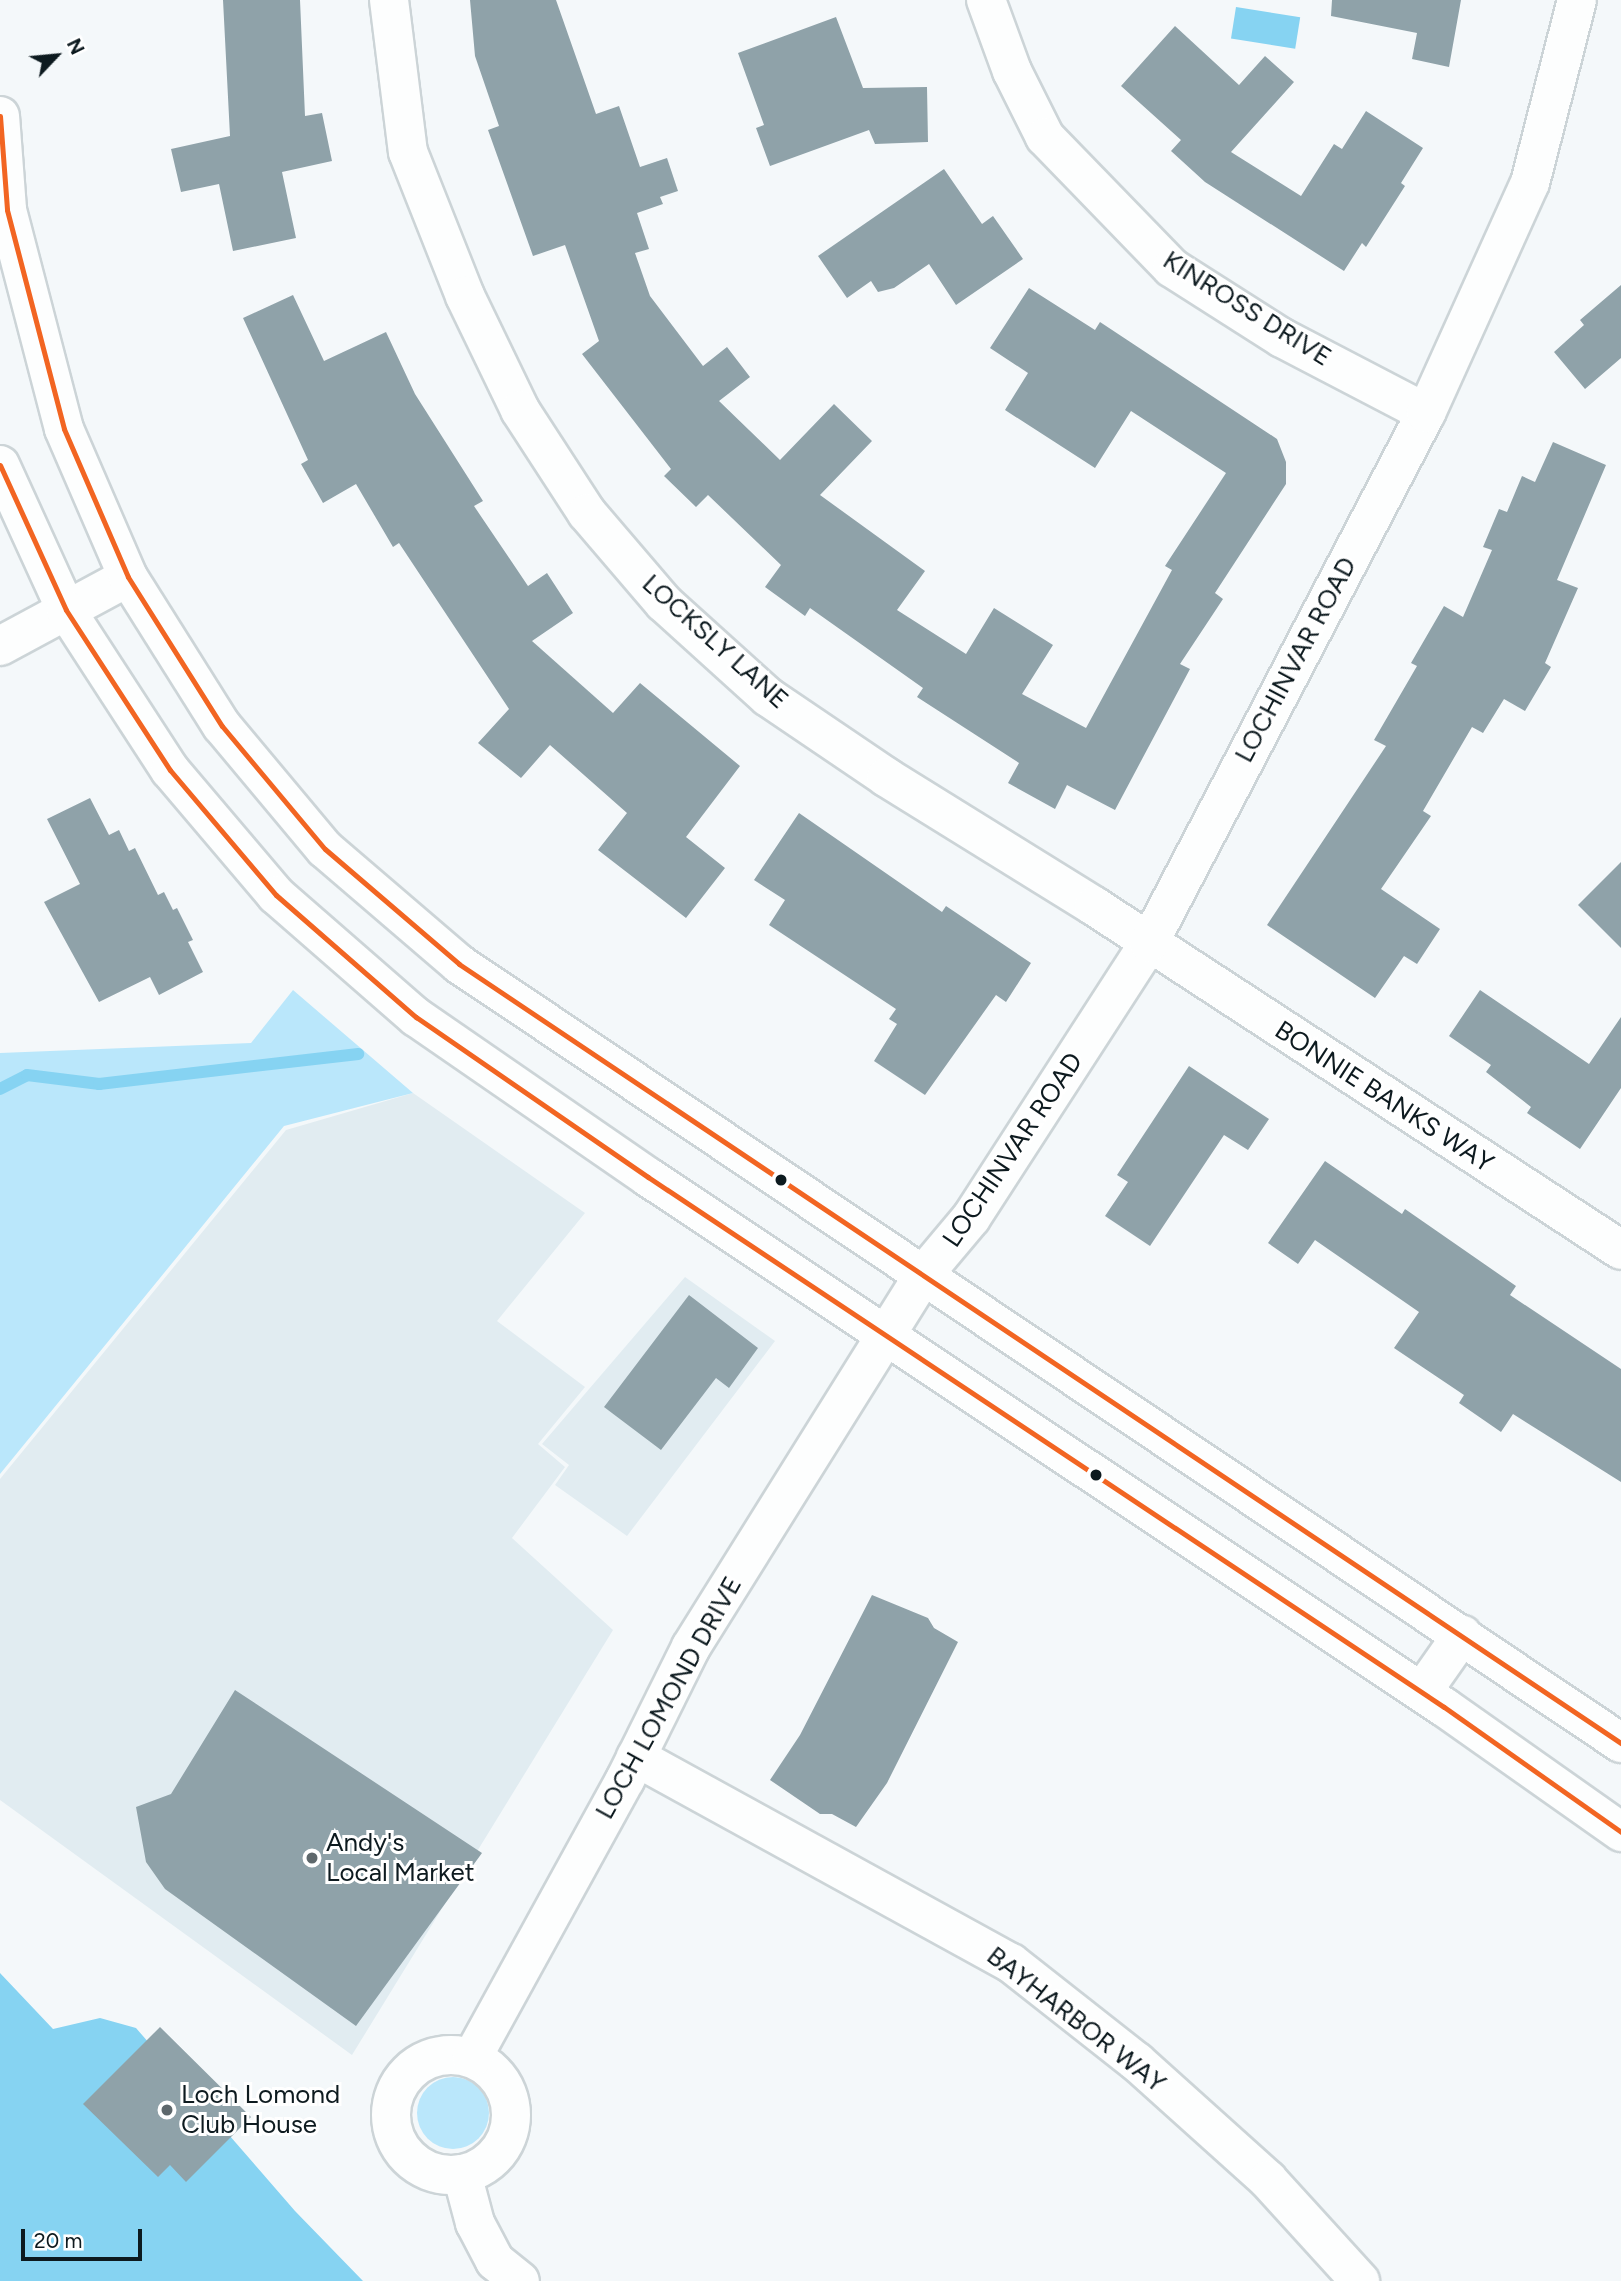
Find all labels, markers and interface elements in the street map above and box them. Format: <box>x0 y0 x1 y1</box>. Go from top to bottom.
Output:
north arrow <box>21 21 91 91</box>
text: N <box>62 35 89 58</box>
street label: KINROSS DRIVE <box>1157 245 1337 373</box>
street label: LOCHINVAR ROAD <box>1229 552 1363 768</box>
street label: LOCKSLY LANE <box>636 568 794 716</box>
street label: BONNIE BANKS WAY <box>1269 1015 1499 1179</box>
street label: LOCHINVAR ROAD <box>936 1047 1090 1253</box>
unlabelled marker <box>774 1173 788 1187</box>
unlabelled marker <box>1089 1468 1103 1482</box>
street label: LOCH LOMOND DRIVE <box>589 1571 749 1825</box>
place label: Andy's Local Market <box>326 1827 474 1888</box>
marker: Andy's Local Market <box>304 1850 320 1866</box>
street label: BAYHARBOR WAY <box>980 1941 1172 2099</box>
place label: Loch Lomond Club House <box>181 2079 340 2140</box>
marker: Loch Lomond Club House <box>159 2102 175 2118</box>
scale bar <box>24 2214 145 2258</box>
text: 20 m <box>34 2228 82 2253</box>

